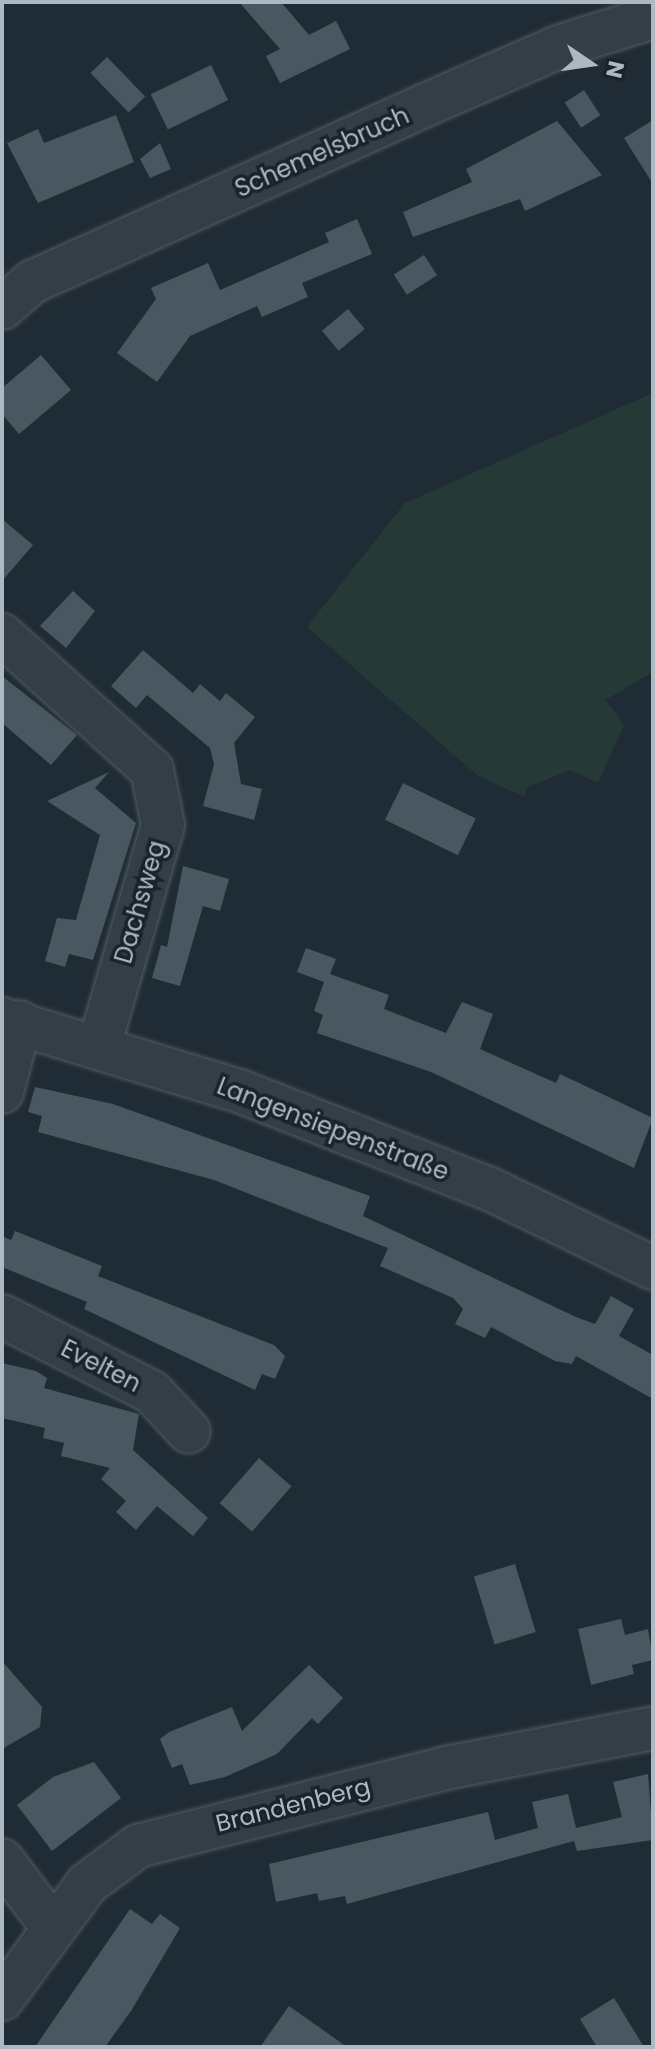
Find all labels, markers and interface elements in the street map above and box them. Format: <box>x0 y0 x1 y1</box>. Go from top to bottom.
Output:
north arrow <box>551 24 631 104</box>
text: N <box>598 58 632 81</box>
street label: Schemelsbruch <box>231 101 413 203</box>
street label: Dachsweg <box>109 837 171 967</box>
street label: Langensiepenstraße <box>213 1072 453 1186</box>
street label: Evelten <box>56 1334 146 1398</box>
street label: Brandenberg <box>213 1772 373 1838</box>

